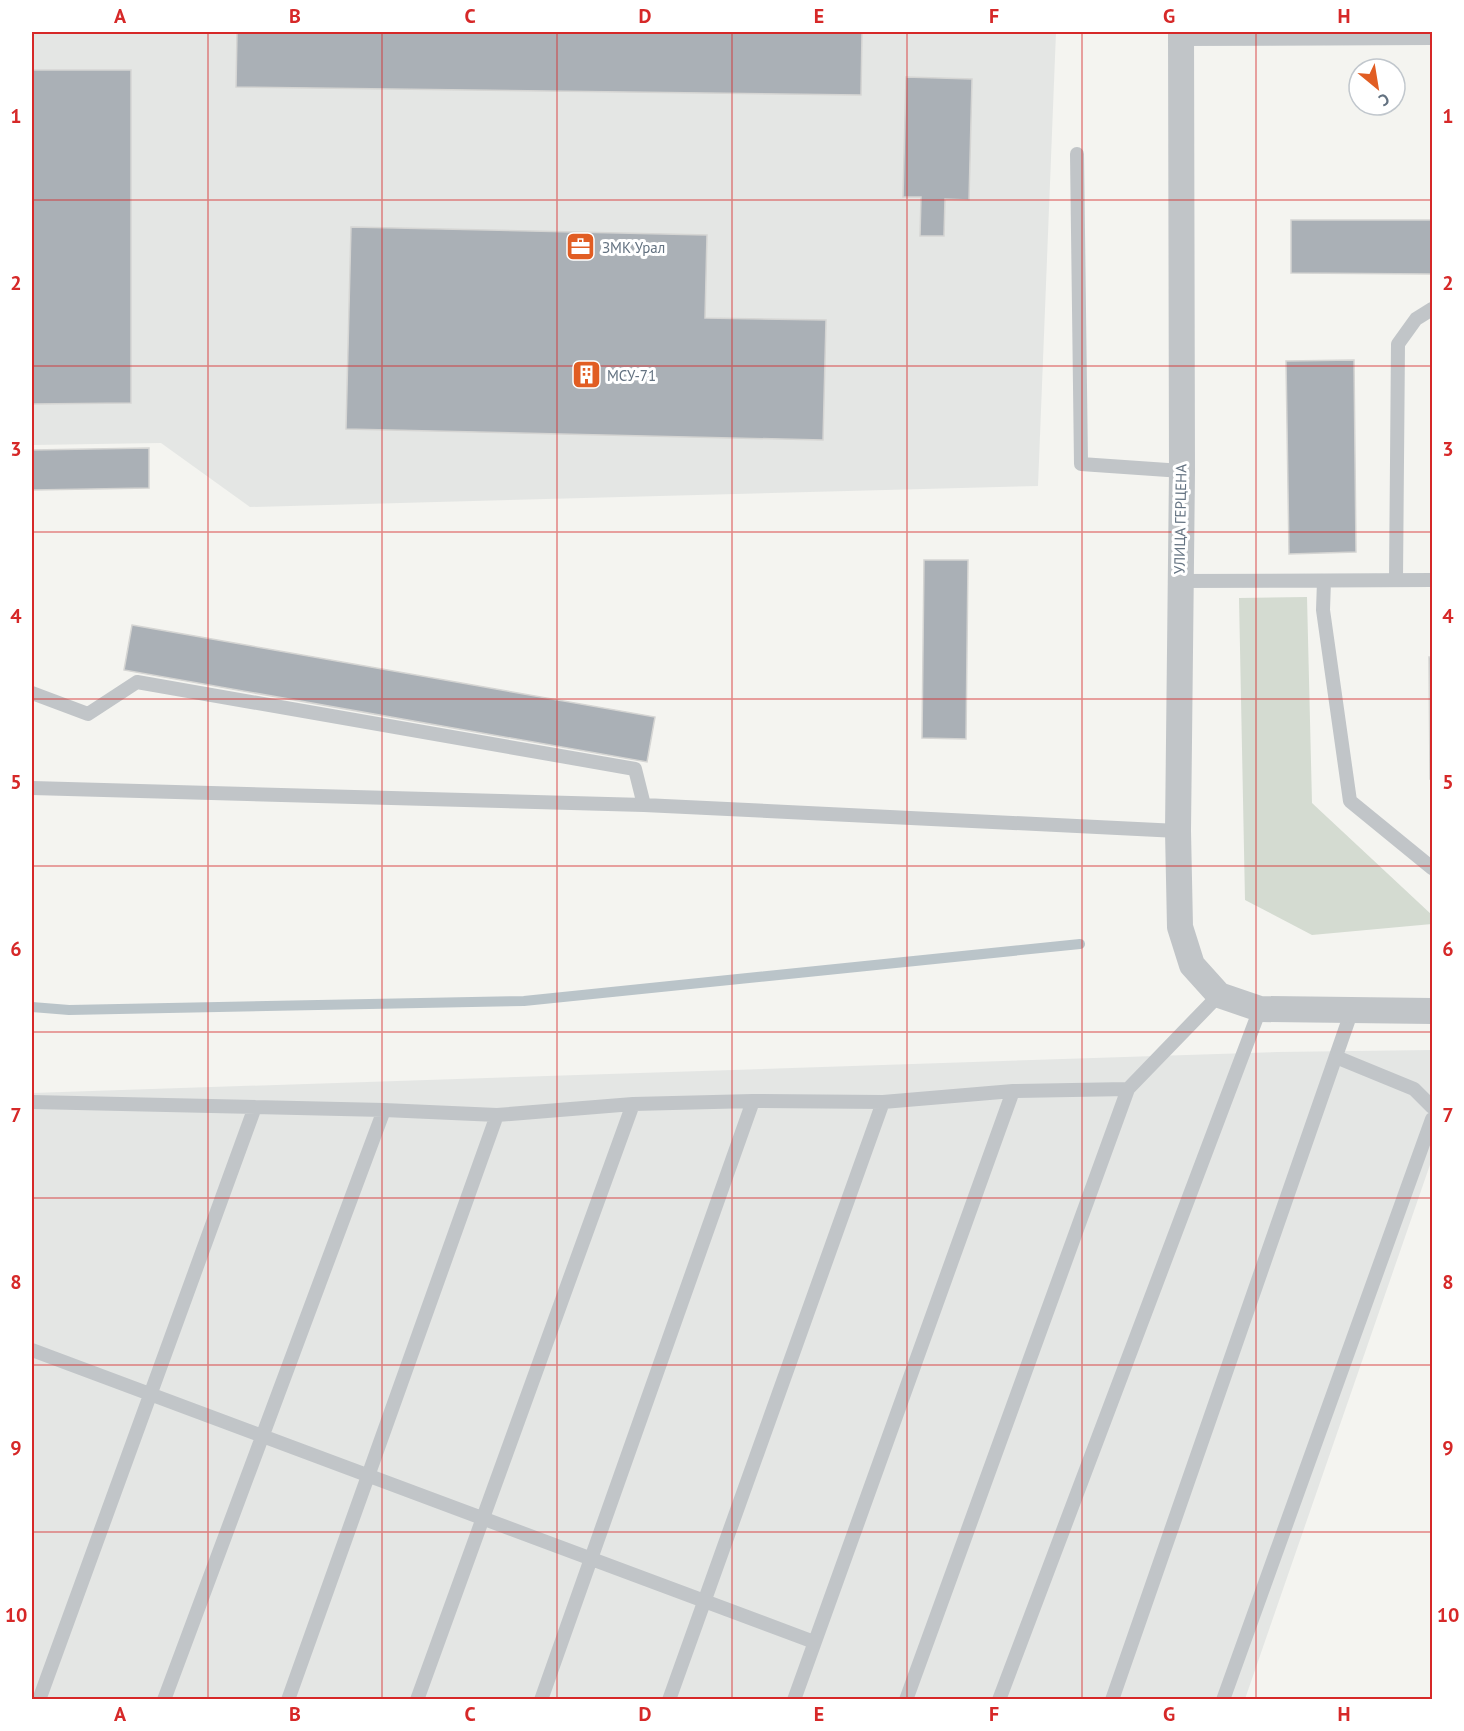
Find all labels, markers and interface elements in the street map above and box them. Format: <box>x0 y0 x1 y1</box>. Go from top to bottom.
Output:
text: A <box>114 3 127 29</box>
text: B <box>289 3 301 29</box>
text: C <box>464 3 476 29</box>
text: D <box>639 3 652 29</box>
text: E <box>814 3 824 29</box>
text: F <box>989 3 999 29</box>
text: G <box>1163 3 1175 29</box>
text: H <box>1337 3 1351 29</box>
north arrow <box>1347 57 1407 117</box>
text: С <box>1376 89 1393 111</box>
text: 1 <box>10 103 22 129</box>
text: 1 <box>1442 103 1454 129</box>
office icon: ЗМК Урал <box>565 231 597 263</box>
place label: ЗМК Урал <box>602 238 665 257</box>
text: 2 <box>10 270 22 296</box>
text: 2 <box>1442 270 1454 296</box>
building icon: МСУ-71 <box>570 359 602 391</box>
place label: МСУ-71 <box>607 366 656 385</box>
text: 3 <box>10 436 22 462</box>
text: 3 <box>1442 436 1454 462</box>
street label: УЛИЦА ГЕРЦЕНА <box>1170 464 1190 574</box>
text: 4 <box>10 603 22 629</box>
text: 4 <box>1442 603 1454 629</box>
text: 5 <box>10 769 22 795</box>
text: 5 <box>1442 769 1454 795</box>
text: 6 <box>10 936 22 962</box>
text: 6 <box>1442 936 1454 962</box>
text: 7 <box>10 1102 22 1128</box>
text: 7 <box>1442 1102 1454 1128</box>
text: 8 <box>10 1269 22 1295</box>
text: 8 <box>1442 1269 1454 1295</box>
text: 9 <box>10 1435 22 1461</box>
text: 9 <box>1442 1435 1454 1461</box>
text: 10 <box>5 1602 27 1628</box>
text: 10 <box>1437 1602 1459 1628</box>
text: A <box>114 1701 127 1727</box>
text: B <box>289 1701 301 1727</box>
text: C <box>464 1701 476 1727</box>
text: D <box>639 1701 652 1727</box>
text: E <box>814 1701 824 1727</box>
text: F <box>989 1701 999 1727</box>
text: G <box>1163 1701 1175 1727</box>
text: H <box>1337 1701 1351 1727</box>

